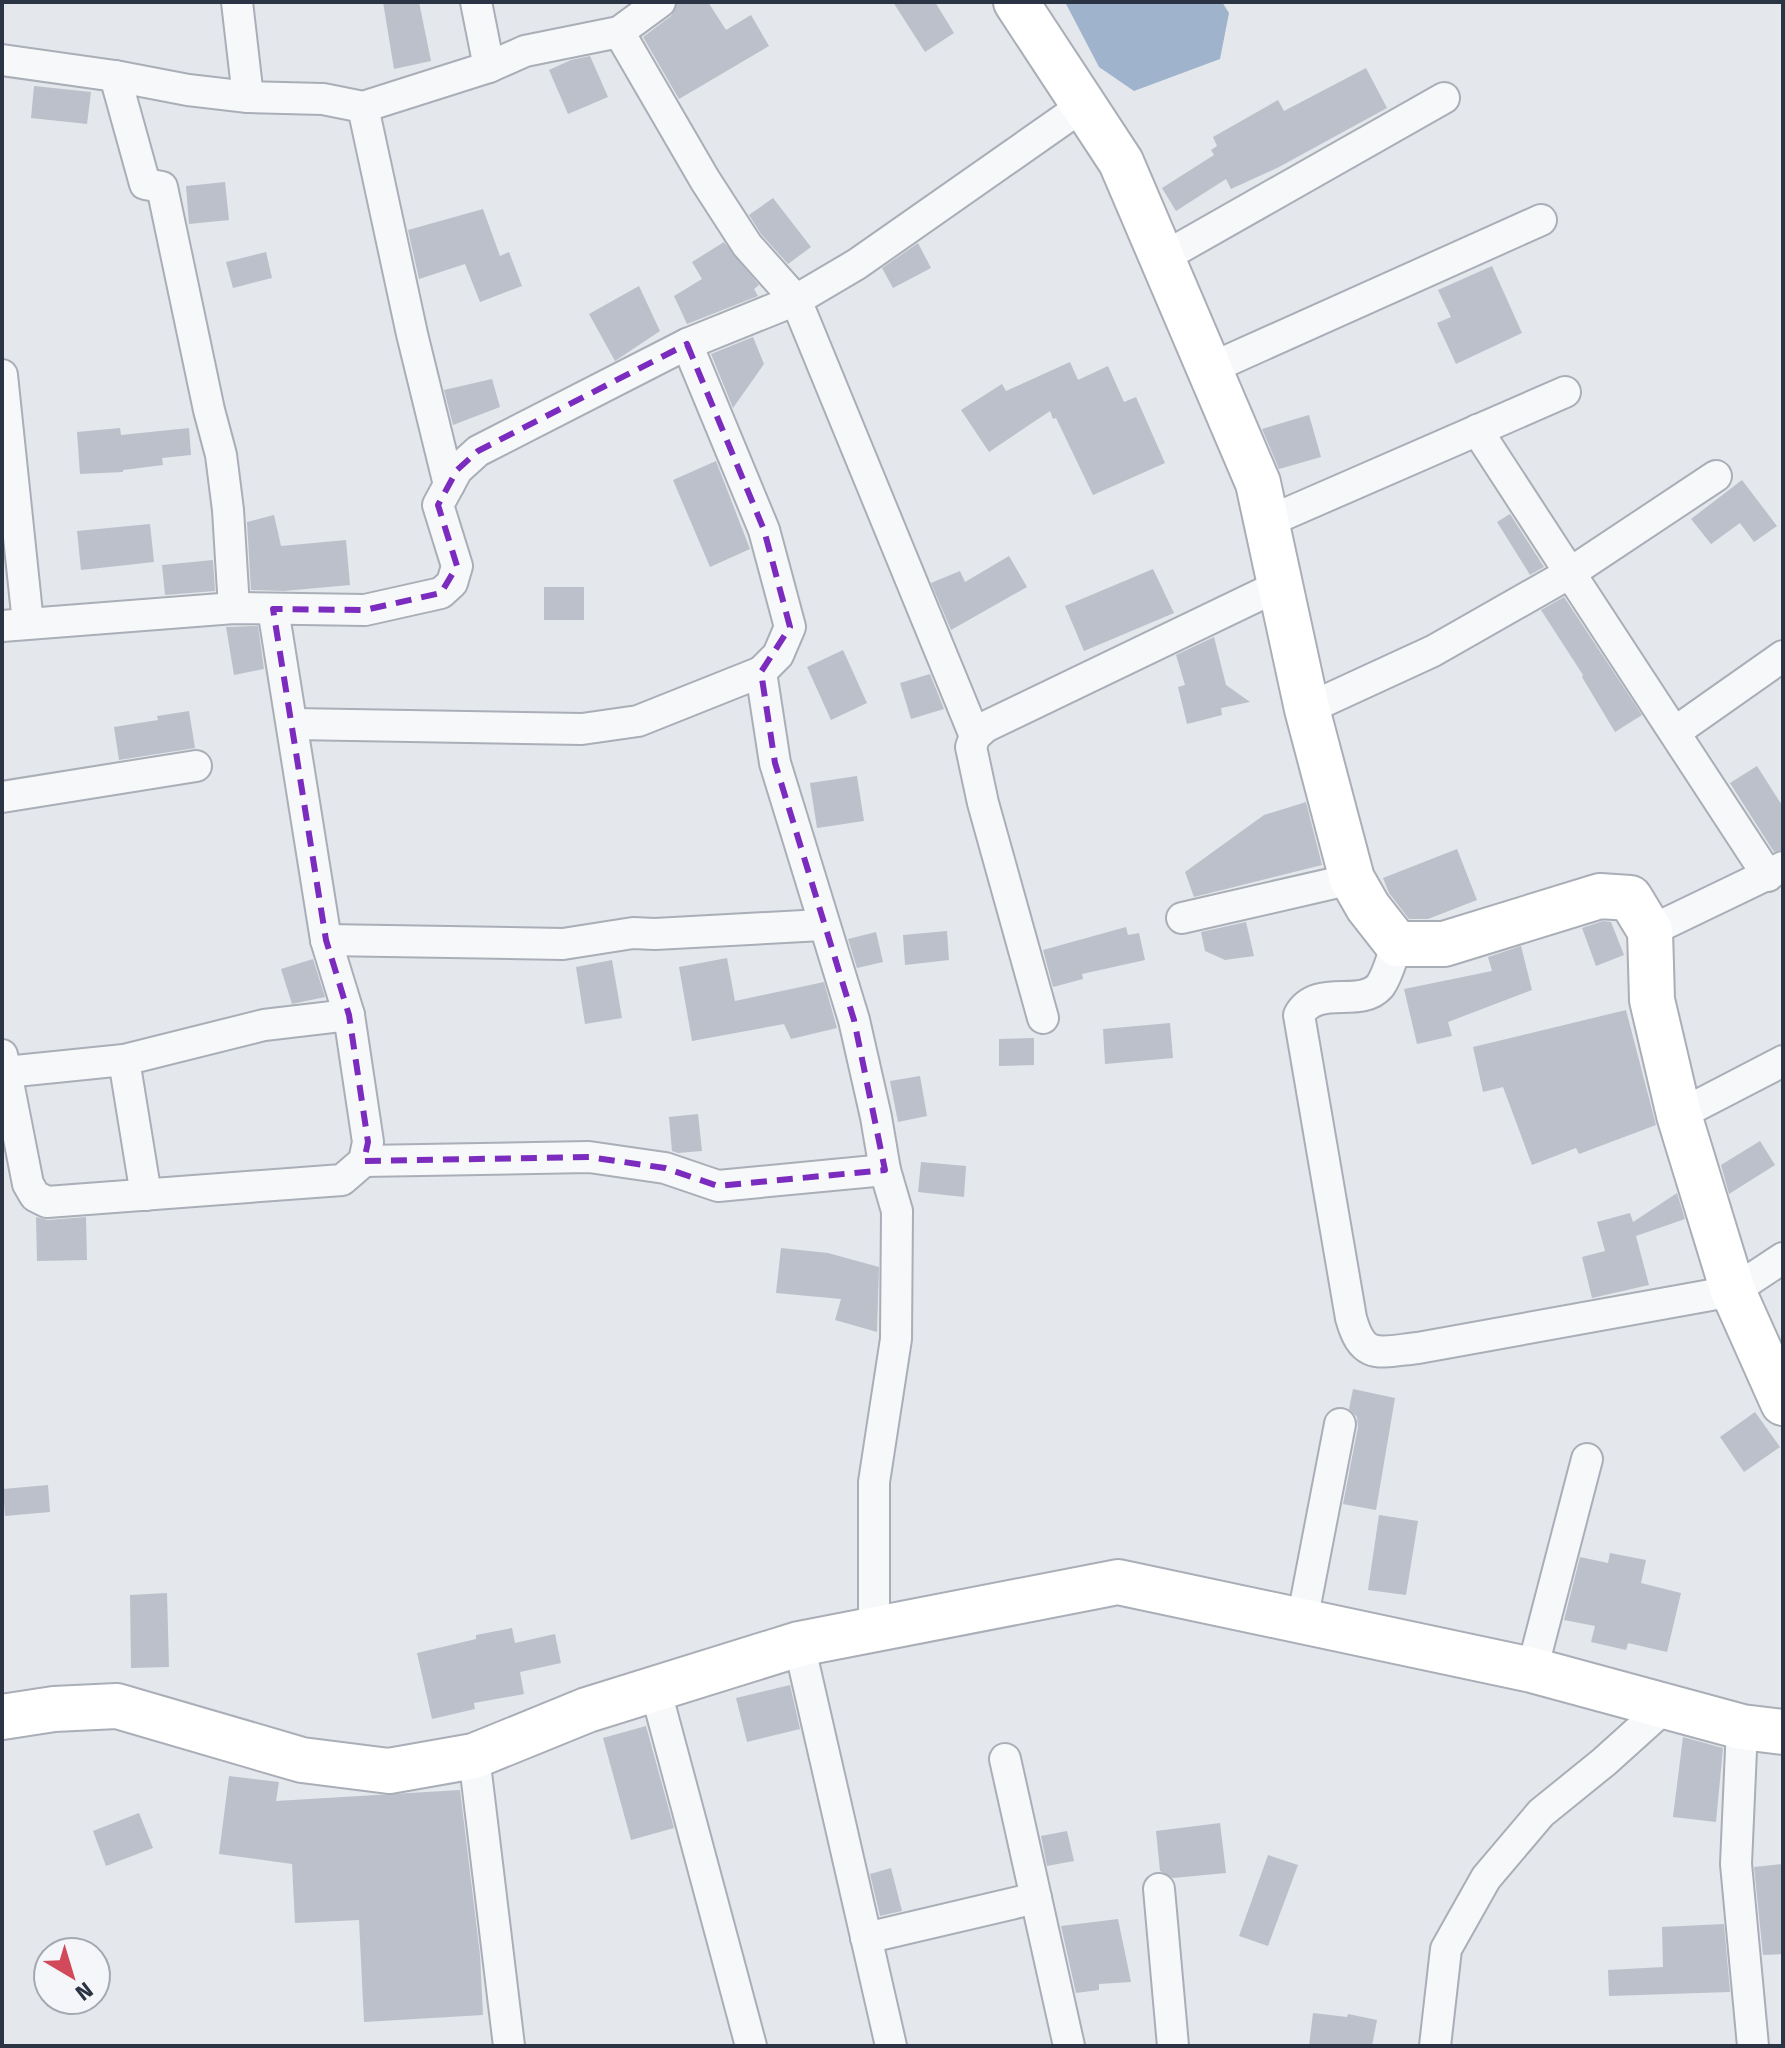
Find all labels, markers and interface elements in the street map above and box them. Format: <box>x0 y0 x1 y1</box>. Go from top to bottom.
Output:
north arrow <box>32 1936 112 2016</box>
text: N <box>70 1976 98 2006</box>

